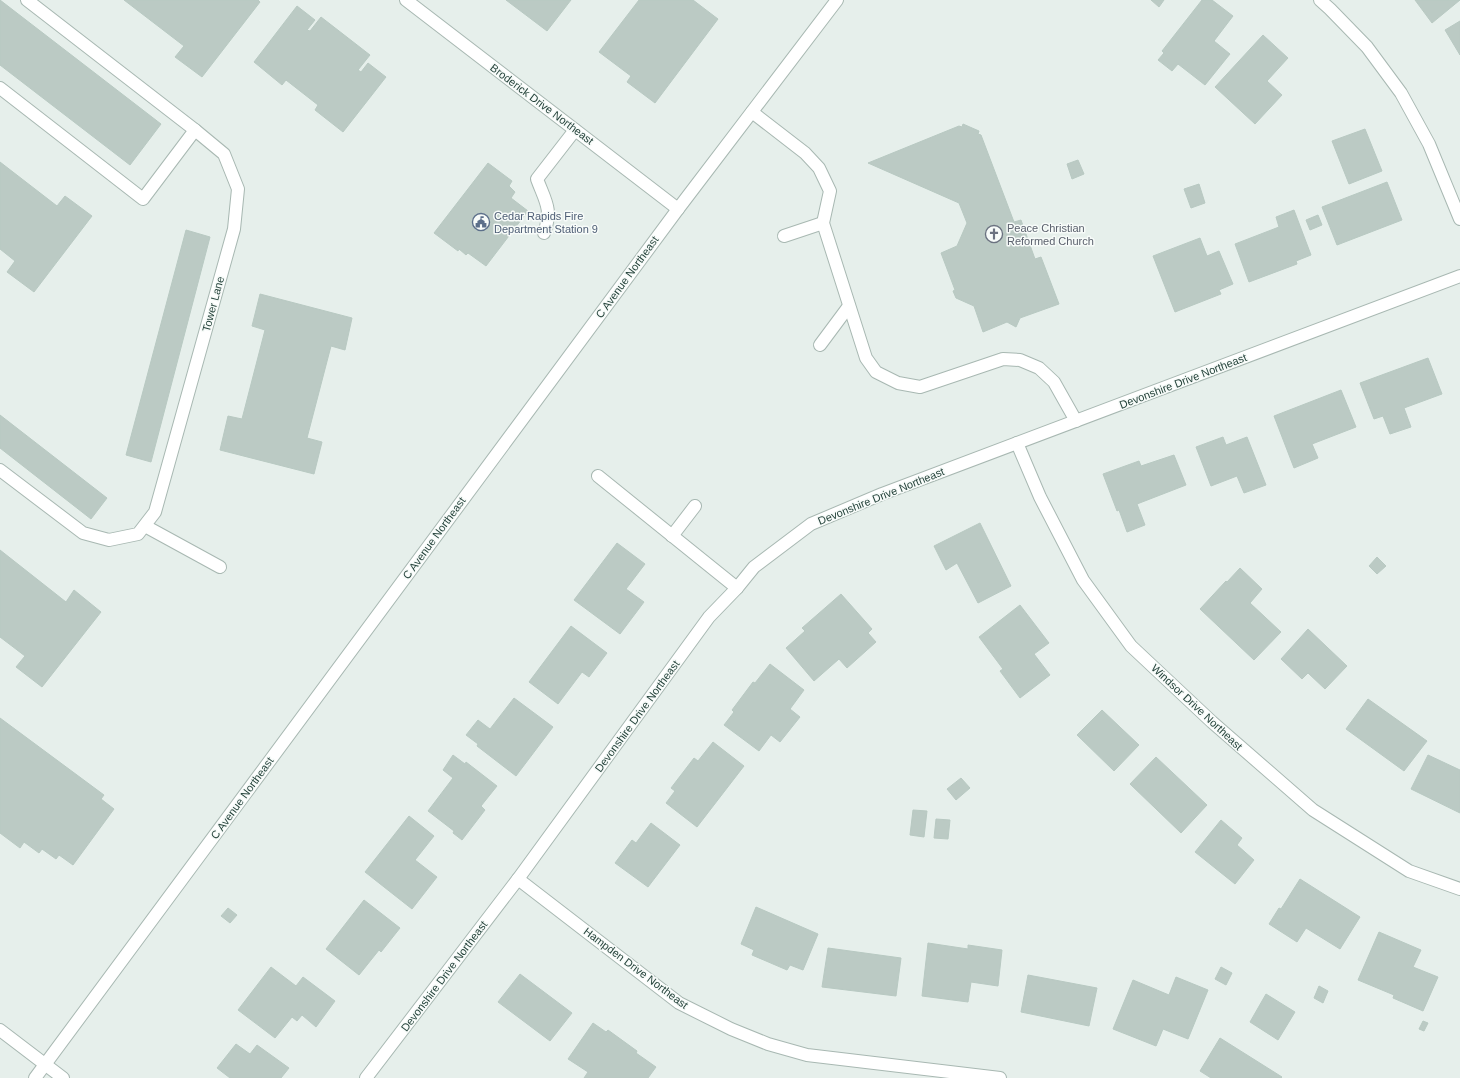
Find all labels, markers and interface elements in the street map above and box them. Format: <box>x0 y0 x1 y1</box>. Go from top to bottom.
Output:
street label: Broderick Drive Northeast <box>488 61 596 147</box>
place label: Cedar Rapids Fire Department Station 9 <box>494 210 598 235</box>
public building icon: Cedar Rapids Fire Department Station 9 <box>471 212 491 232</box>
place label: Peace Christian Reformed Church <box>1007 222 1094 247</box>
church icon: Peace Christian Reformed Church <box>984 224 1004 244</box>
street label: C Avenue Northeast <box>593 234 661 320</box>
street label: Tower Lane <box>200 275 226 333</box>
street label: Devonshire Drive Northeast <box>1118 351 1248 411</box>
street label: Devonshire Drive Northeast <box>816 465 946 527</box>
street label: C Avenue Northeast <box>400 495 468 581</box>
street label: Devonshire Drive Northeast <box>592 658 682 774</box>
street label: Windsor Drive Northeast <box>1149 662 1245 752</box>
street label: C Avenue Northeast <box>208 755 276 841</box>
street label: Devonshire Drive Northeast <box>399 918 489 1034</box>
street label: Hampden Drive Northeast <box>582 925 690 1011</box>

